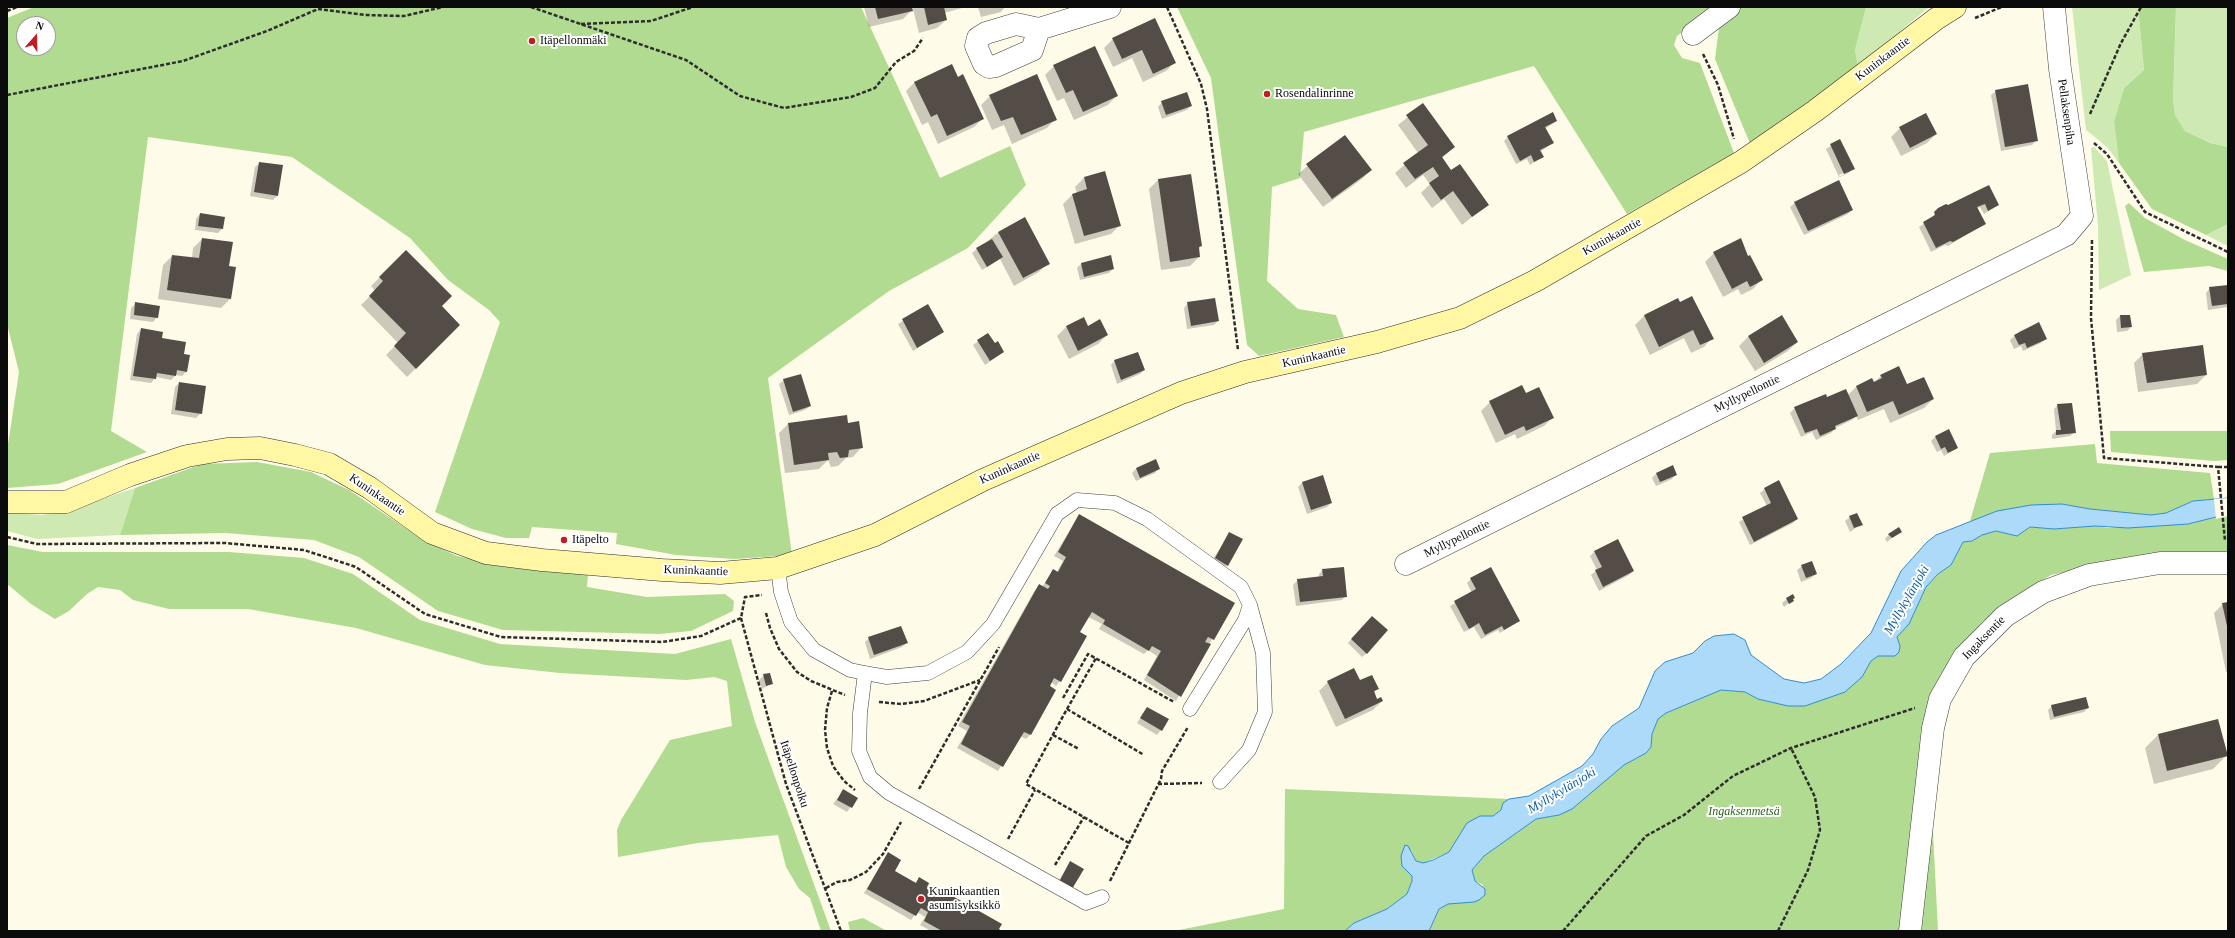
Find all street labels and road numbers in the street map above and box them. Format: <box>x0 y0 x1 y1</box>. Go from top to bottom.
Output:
street label: Kuninkaantie <box>1853 34 1913 84</box>
street label: Pellaksenpiha <box>2054 78 2078 146</box>
street label: Kuninkaantie <box>1580 215 1644 259</box>
street label: Kuninkaantie <box>1281 343 1347 371</box>
street label: Myllypellontie <box>1712 372 1782 416</box>
street label: Kuninkaantie <box>978 448 1042 488</box>
street label: Kuninkaantie <box>346 471 408 519</box>
street label: Myllypellontie <box>1422 517 1492 561</box>
street label: Kuninkaantie <box>663 563 729 579</box>
street label: Ingaksentie <box>1960 613 2008 663</box>
street label: Itäpellonpolku <box>776 738 812 810</box>

